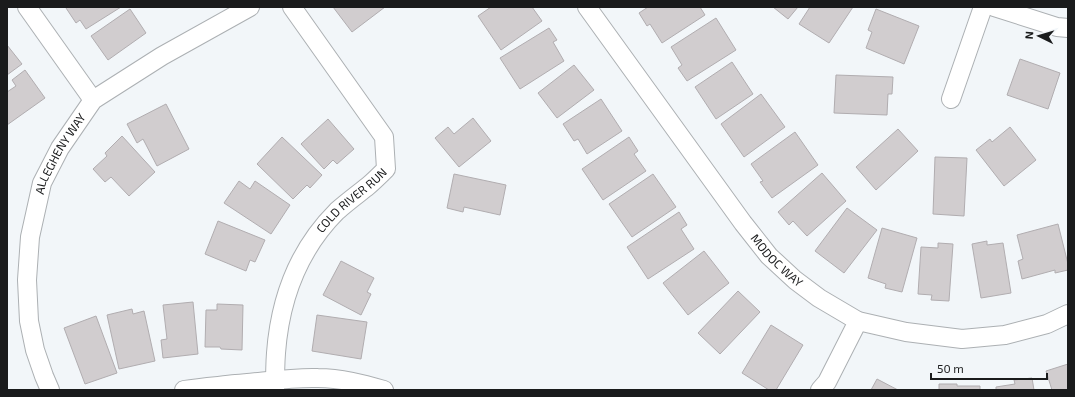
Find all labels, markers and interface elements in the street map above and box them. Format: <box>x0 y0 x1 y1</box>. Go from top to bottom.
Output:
north arrow <box>1019 16 1059 56</box>
text: N <box>1022 31 1035 40</box>
street label: ALLEGHENY WAY <box>32 110 88 195</box>
street label: COLD RIVER RUN <box>313 164 389 235</box>
street label: MODOC WAY <box>748 231 806 289</box>
scale bar <box>931 355 1047 381</box>
text: 50 m <box>937 361 964 375</box>

